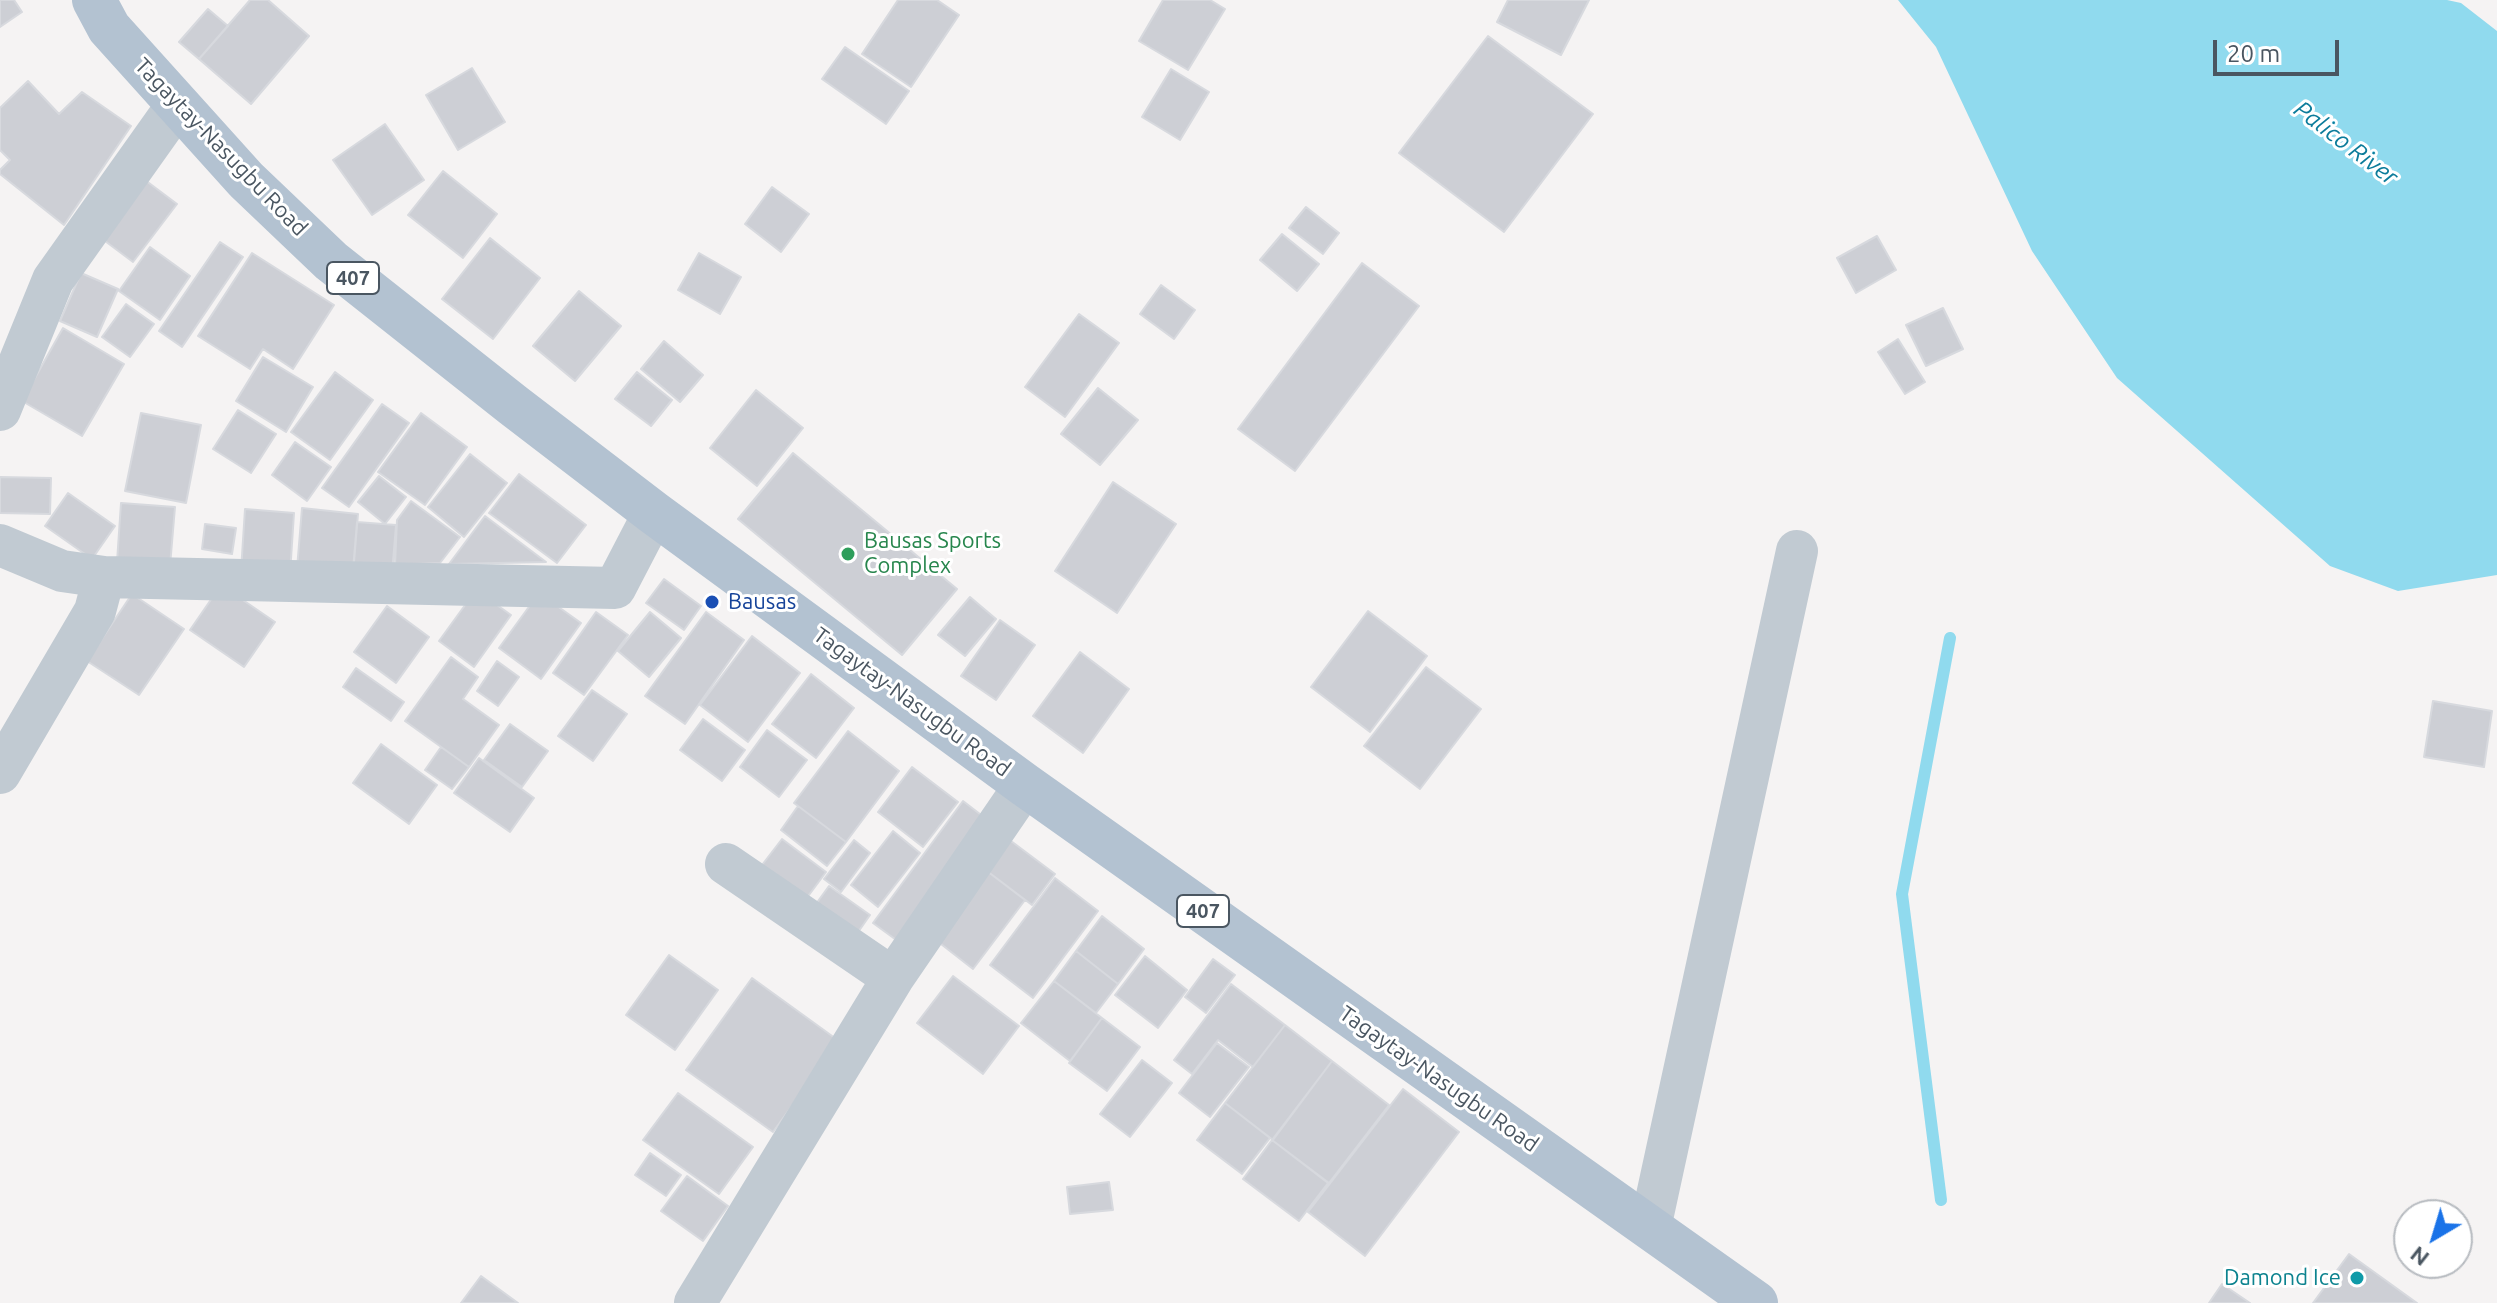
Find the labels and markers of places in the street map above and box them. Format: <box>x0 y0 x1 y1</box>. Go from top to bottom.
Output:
place label: Bausas Sports Complex <box>864 528 1001 580</box>
marker: Bausas Sports Complex <box>839 545 857 563</box>
place label: Bausas <box>728 589 796 615</box>
marker: Bausas <box>703 593 721 611</box>
place label: Damond Ice <box>2224 1265 2341 1291</box>
marker: Damond Ice <box>2348 1269 2366 1287</box>

